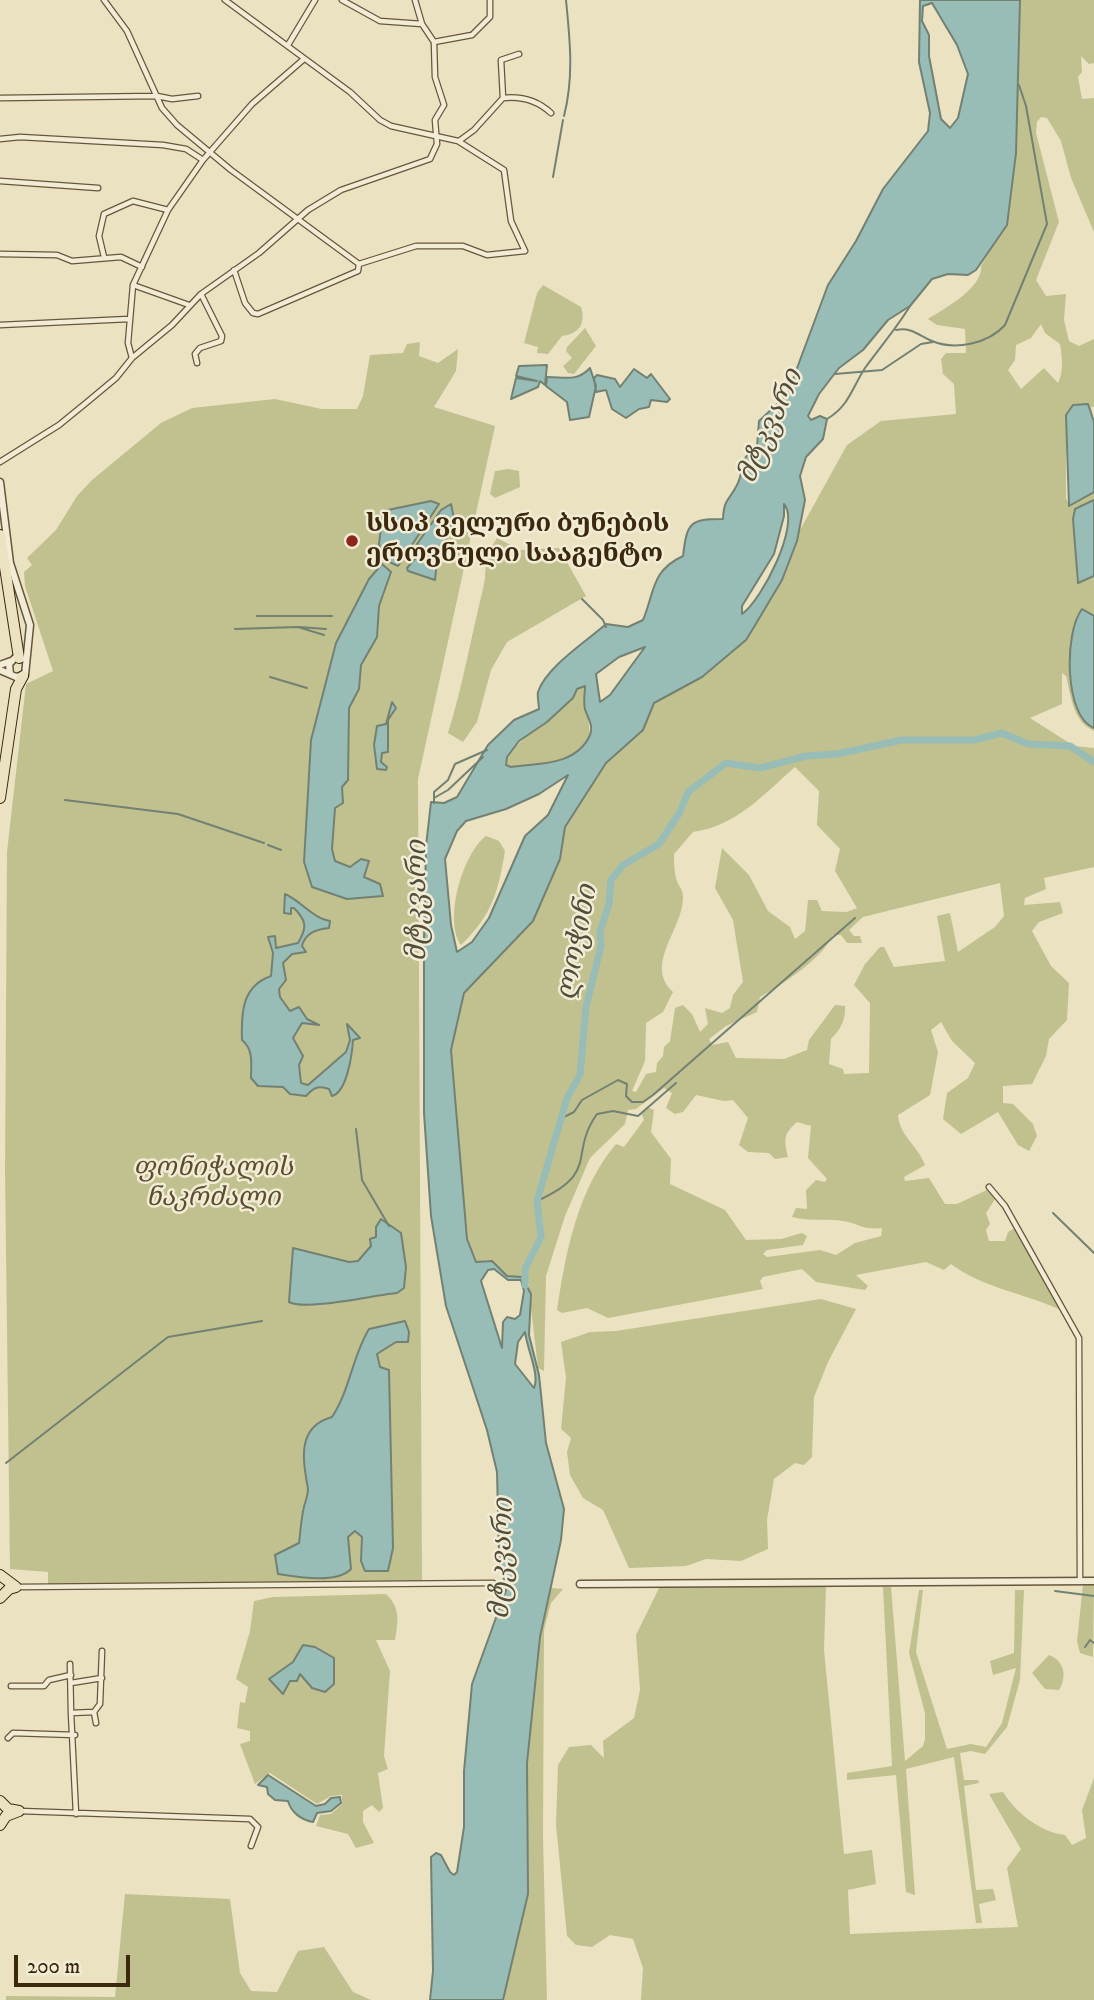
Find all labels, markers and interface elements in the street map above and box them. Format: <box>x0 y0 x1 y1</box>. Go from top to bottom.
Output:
water label: მტკვარი <box>732 365 812 489</box>
place label: სსიპ ველური ბუნების ეროვნული სააგენტო <box>366 510 669 572</box>
marker: სსიპ ველური ბუნების ეროვნული სააგენტო <box>344 533 360 549</box>
water label: მტკვარი <box>402 840 436 962</box>
water label: ლოჭინი <box>551 882 607 1004</box>
park label: ფონიჭალის ნაკრძალი <box>133 1154 293 1216</box>
water label: მტკვარი <box>485 1498 523 1620</box>
scale bar <box>18 1940 133 1984</box>
text: 200 m <box>27 1954 80 1980</box>

